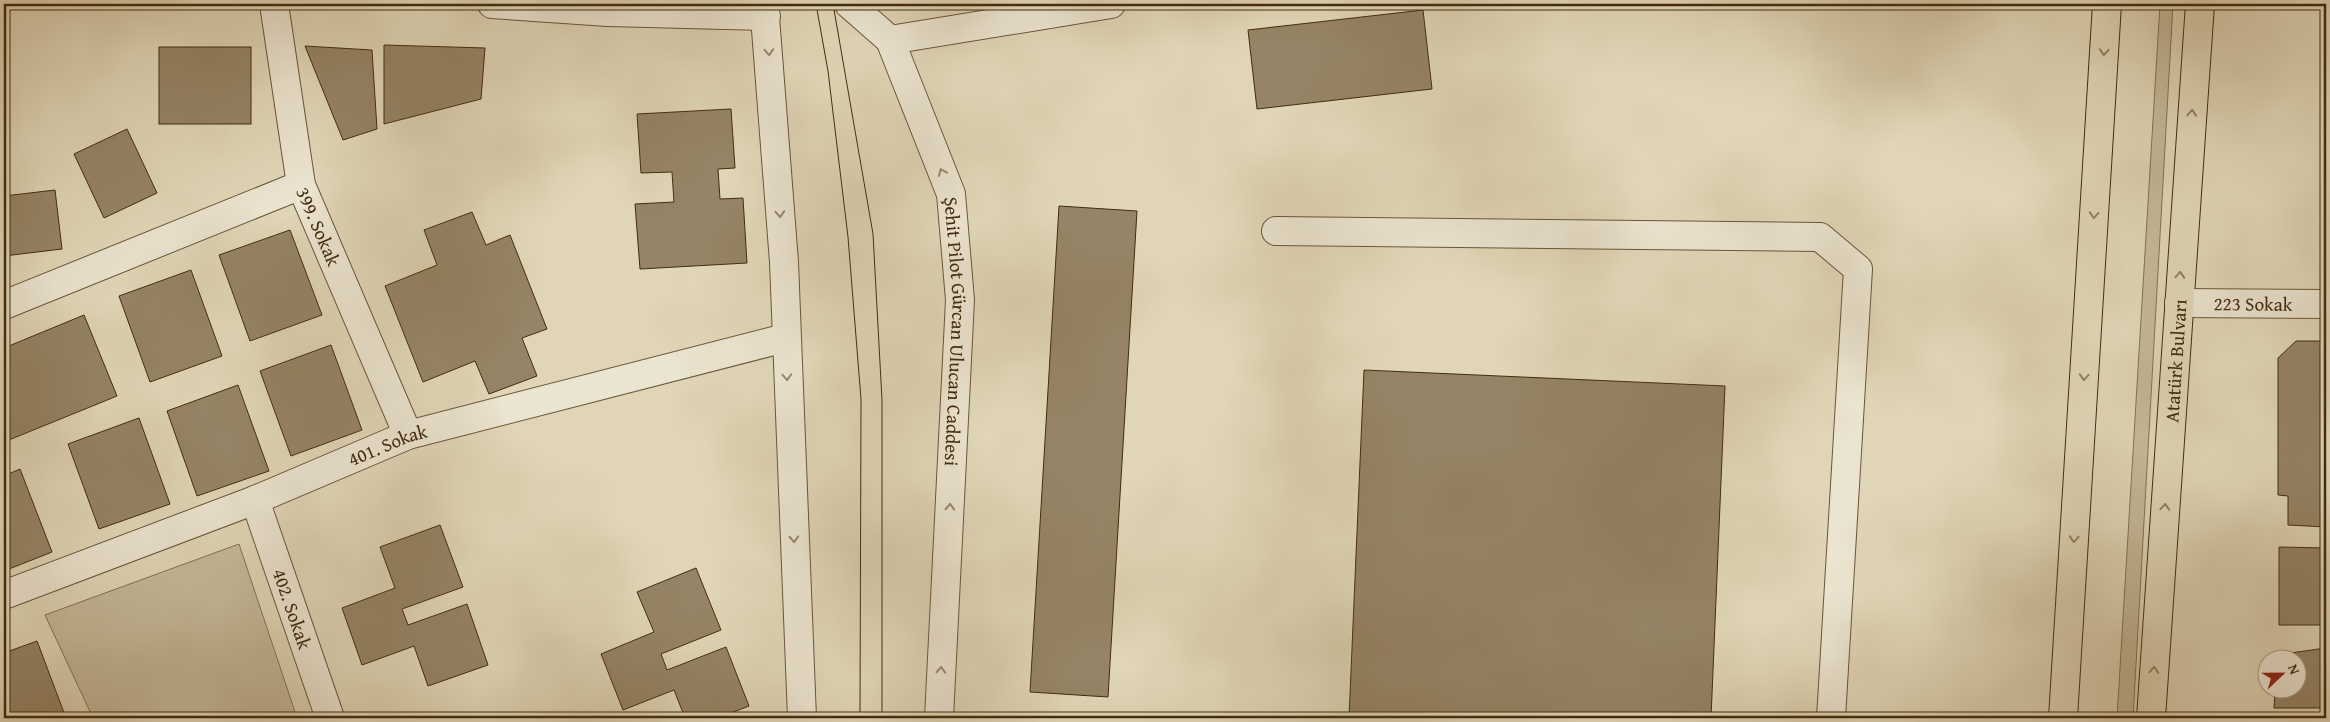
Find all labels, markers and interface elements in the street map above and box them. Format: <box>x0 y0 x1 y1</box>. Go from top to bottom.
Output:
one-way arrow <box>763 48 774 56</box>
one-way arrow <box>2099 49 2110 57</box>
one-way arrow <box>2186 109 2197 117</box>
one-way arrow <box>938 168 948 177</box>
street label: 399. Sokak <box>289 182 348 271</box>
street label: Şehit Pilot Gürcan Ulucan Caddesi <box>937 196 974 467</box>
one-way arrow <box>775 211 786 219</box>
one-way arrow <box>2089 211 2100 219</box>
one-way arrow <box>2175 271 2186 279</box>
street label: 223 Sokak <box>2213 289 2293 318</box>
street label: Atatürk Bulvarı <box>2157 298 2194 423</box>
one-way arrow <box>781 373 792 381</box>
one-way arrow <box>2079 373 2090 381</box>
street label: 401. Sokak <box>343 417 430 473</box>
one-way arrow <box>944 503 955 511</box>
one-way arrow <box>2159 503 2170 511</box>
one-way arrow <box>2069 535 2080 543</box>
one-way arrow <box>789 536 799 543</box>
street label: 402. Sokak <box>266 565 319 653</box>
north arrow <box>2258 650 2308 700</box>
text: N <box>2283 661 2305 678</box>
one-way arrow <box>936 665 947 673</box>
one-way arrow <box>2149 665 2160 673</box>

